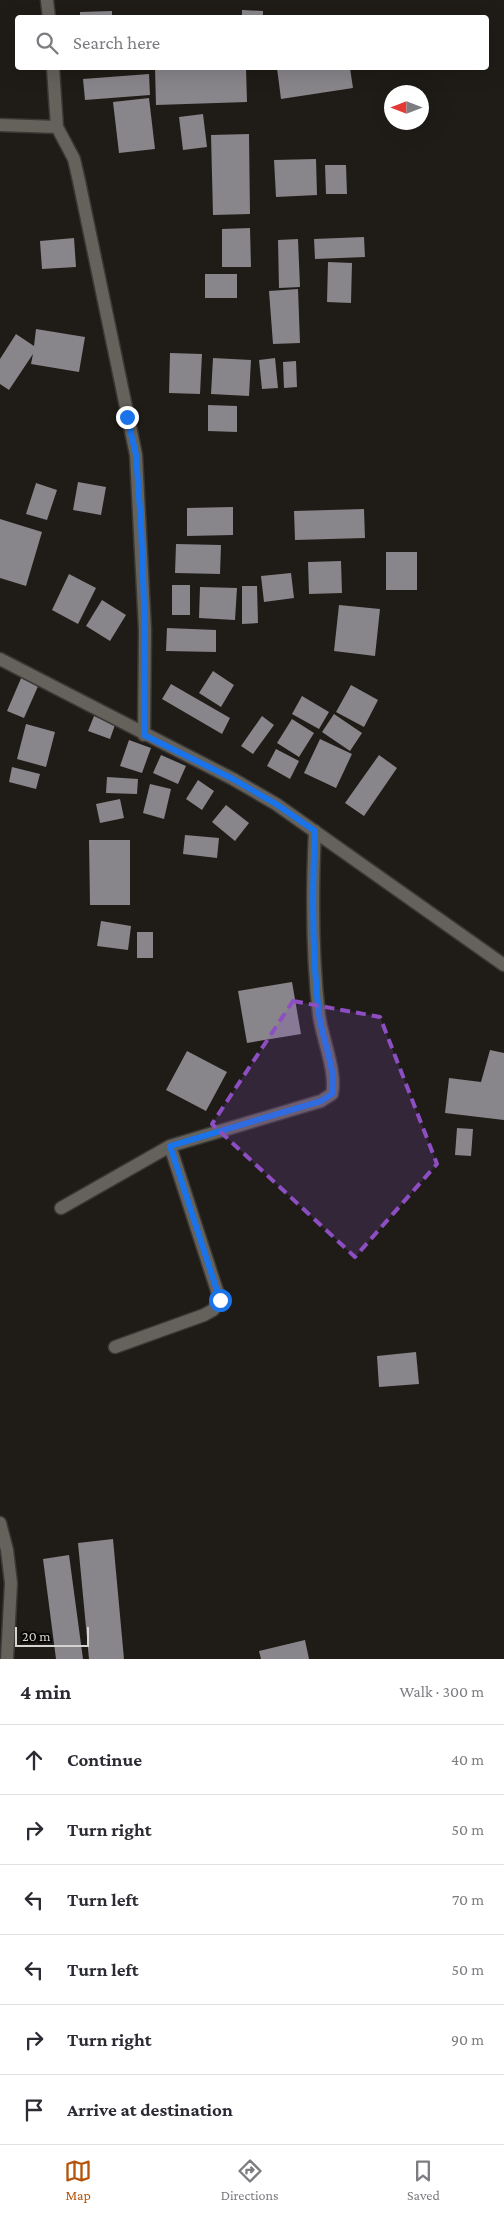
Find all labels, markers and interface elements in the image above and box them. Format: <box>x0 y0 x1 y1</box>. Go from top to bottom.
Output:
search box <box>15 15 489 70</box>
icon: search <box>33 29 61 57</box>
text: Search here <box>73 32 160 53</box>
north arrow <box>384 85 429 130</box>
route end <box>116 406 139 429</box>
route start <box>209 1289 232 1312</box>
scale bar <box>15 1624 89 1647</box>
text: 20 m <box>22 1628 50 1644</box>
text: 4 min <box>20 1680 71 1704</box>
text: Walk · 300 m <box>399 1683 484 1700</box>
icon: ahead <box>20 1746 48 1774</box>
text: Continue <box>67 1749 142 1770</box>
text: 40 m <box>451 1751 484 1768</box>
icon: right <box>20 1816 48 1844</box>
text: Turn right <box>67 1819 152 1840</box>
text: 50 m <box>452 1821 484 1838</box>
icon: left <box>20 1886 48 1914</box>
text: Turn left <box>67 1889 139 1910</box>
text: 70 m <box>452 1891 484 1908</box>
icon: left <box>20 1956 48 1984</box>
text: Turn left <box>67 1959 139 1980</box>
text: 50 m <box>452 1961 484 1978</box>
icon: right <box>20 2026 48 2054</box>
text: Turn right <box>67 2029 152 2050</box>
text: 90 m <box>451 2031 484 2048</box>
icon: arrive <box>20 2096 48 2124</box>
text: Arrive at destination <box>67 2099 233 2120</box>
tab: Map <box>64 2157 92 2203</box>
tab: Directions <box>221 2157 279 2203</box>
tab: Saved <box>407 2157 440 2203</box>

